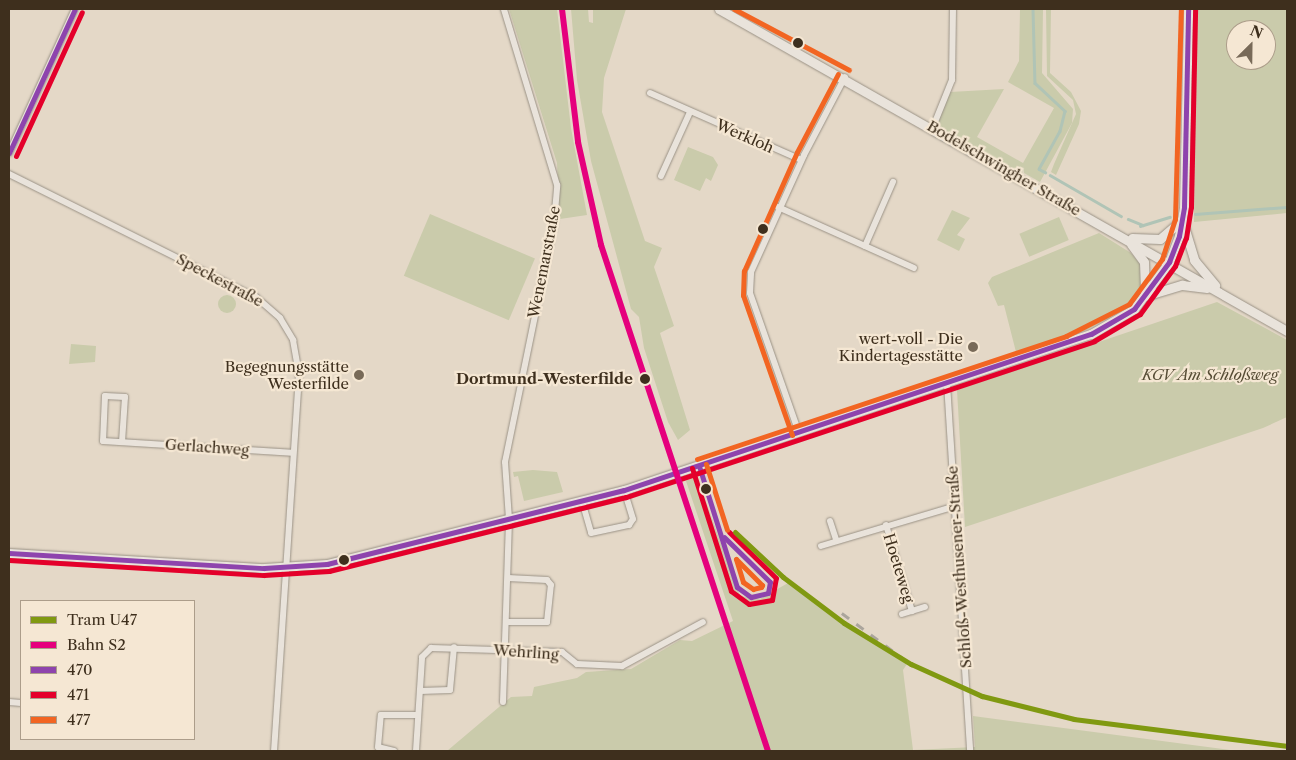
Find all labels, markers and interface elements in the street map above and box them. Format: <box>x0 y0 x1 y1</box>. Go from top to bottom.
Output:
north arrow <box>1226 20 1276 70</box>
text: N <box>1247 21 1266 43</box>
unlabelled marker <box>793 38 803 48</box>
street label: Werkloh <box>713 115 777 157</box>
street label: Bodelschwingher Straße <box>924 117 1084 219</box>
street label: Wenemarstraße <box>524 204 564 320</box>
unlabelled marker <box>758 224 768 234</box>
street label: Speckestraße <box>174 250 266 310</box>
place label: wert-voll - Die Kindertagesstätte <box>839 329 963 364</box>
marker: wert-voll - Die Kindertagesstätte <box>967 341 979 353</box>
place label: Begegnungsstätte Westerfilde <box>225 357 349 392</box>
park label: KGV Am Schloßweg <box>1142 366 1278 384</box>
marker: Begegnungsstätte Westerfilde <box>353 369 365 381</box>
place label: Dortmund-Westerfilde <box>456 370 633 388</box>
marker: Dortmund-Westerfilde <box>637 371 653 387</box>
street label: Gerlachweg <box>164 435 250 459</box>
street label: Schloß-Westhusener-Straße <box>943 465 975 669</box>
unlabelled marker <box>701 484 711 494</box>
street label: Hoeteweg <box>880 531 918 605</box>
unlabelled marker <box>339 555 349 565</box>
legend <box>20 600 195 740</box>
text: Tram U47 <box>67 610 137 629</box>
text: Bahn S2 <box>67 635 126 654</box>
street label: Wehrling <box>493 641 559 663</box>
text: 470 <box>67 660 93 679</box>
text: 471 <box>67 685 89 704</box>
text: 477 <box>67 710 90 729</box>

